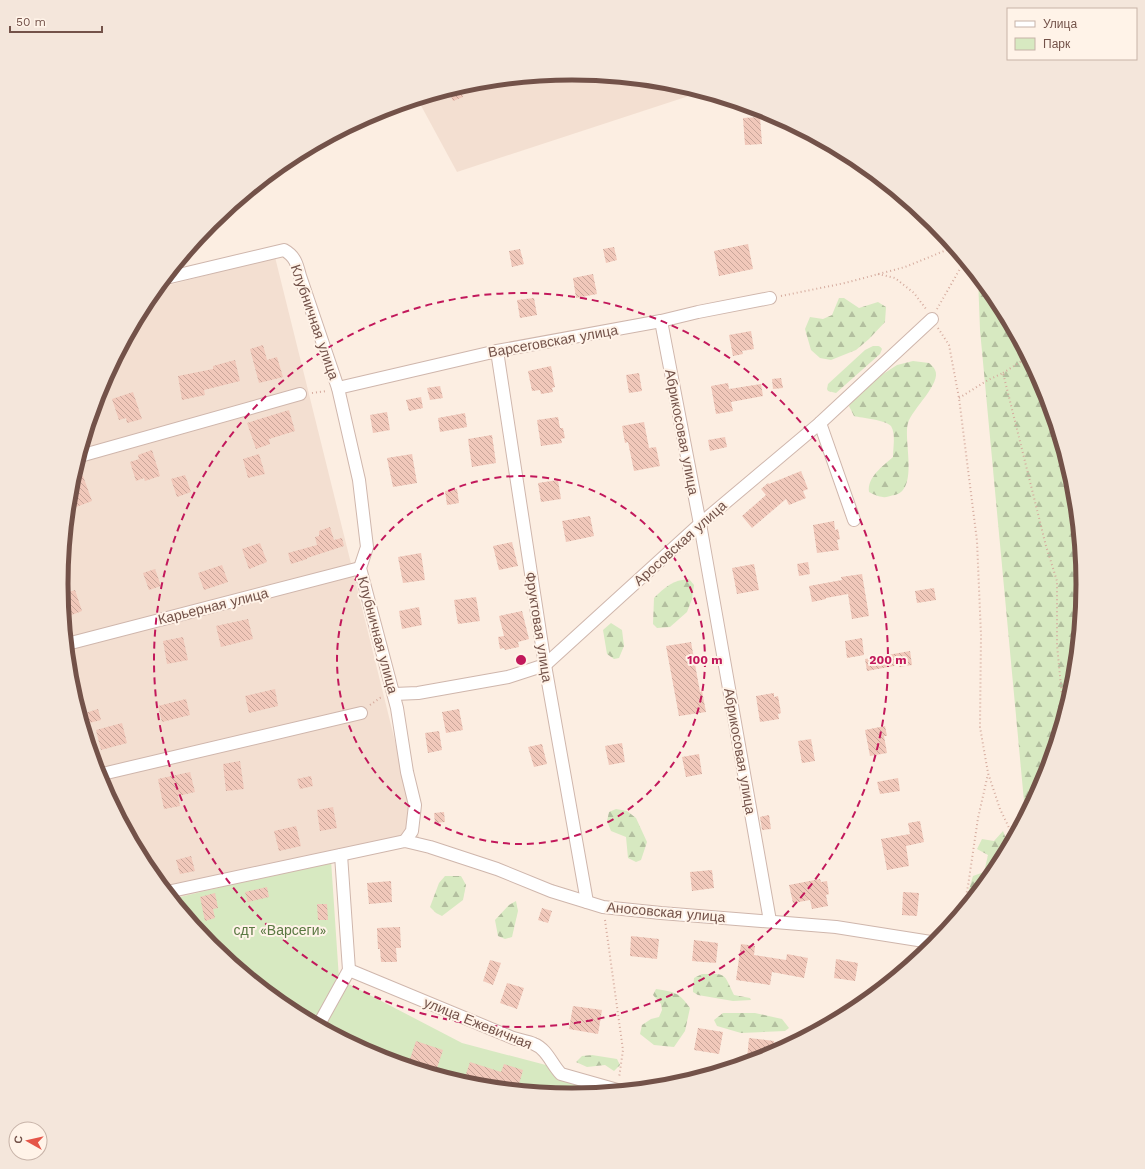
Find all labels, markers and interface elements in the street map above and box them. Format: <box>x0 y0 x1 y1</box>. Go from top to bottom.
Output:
scale bar <box>10 8 102 34</box>
legend <box>1007 8 1137 60</box>
text: 50 m <box>16 15 46 29</box>
text: Улица <box>1043 17 1077 31</box>
text: Парк <box>1043 37 1071 51</box>
street label: Клубничная улица <box>288 262 342 382</box>
street label: Варсеговская улица <box>487 322 619 360</box>
street label: Абрикосовая улица <box>662 368 702 496</box>
street label: Аросовская улица <box>630 497 730 589</box>
street label: Фруктовая улица <box>522 571 556 684</box>
street label: Клубничная улица <box>355 575 401 696</box>
street label: Карьерная улица <box>156 585 270 627</box>
centre of rings <box>514 653 528 667</box>
text: 100 m <box>687 653 723 667</box>
text: 200 m <box>869 653 907 667</box>
street label: Абрикосовая улица <box>721 687 759 816</box>
street label: Аносовская улица <box>606 899 726 925</box>
park label: сдт «Варсеги» <box>234 922 326 938</box>
street label: улица Ежевичная <box>422 994 534 1052</box>
north arrow <box>8 1121 48 1161</box>
text: С <box>12 1135 26 1145</box>

